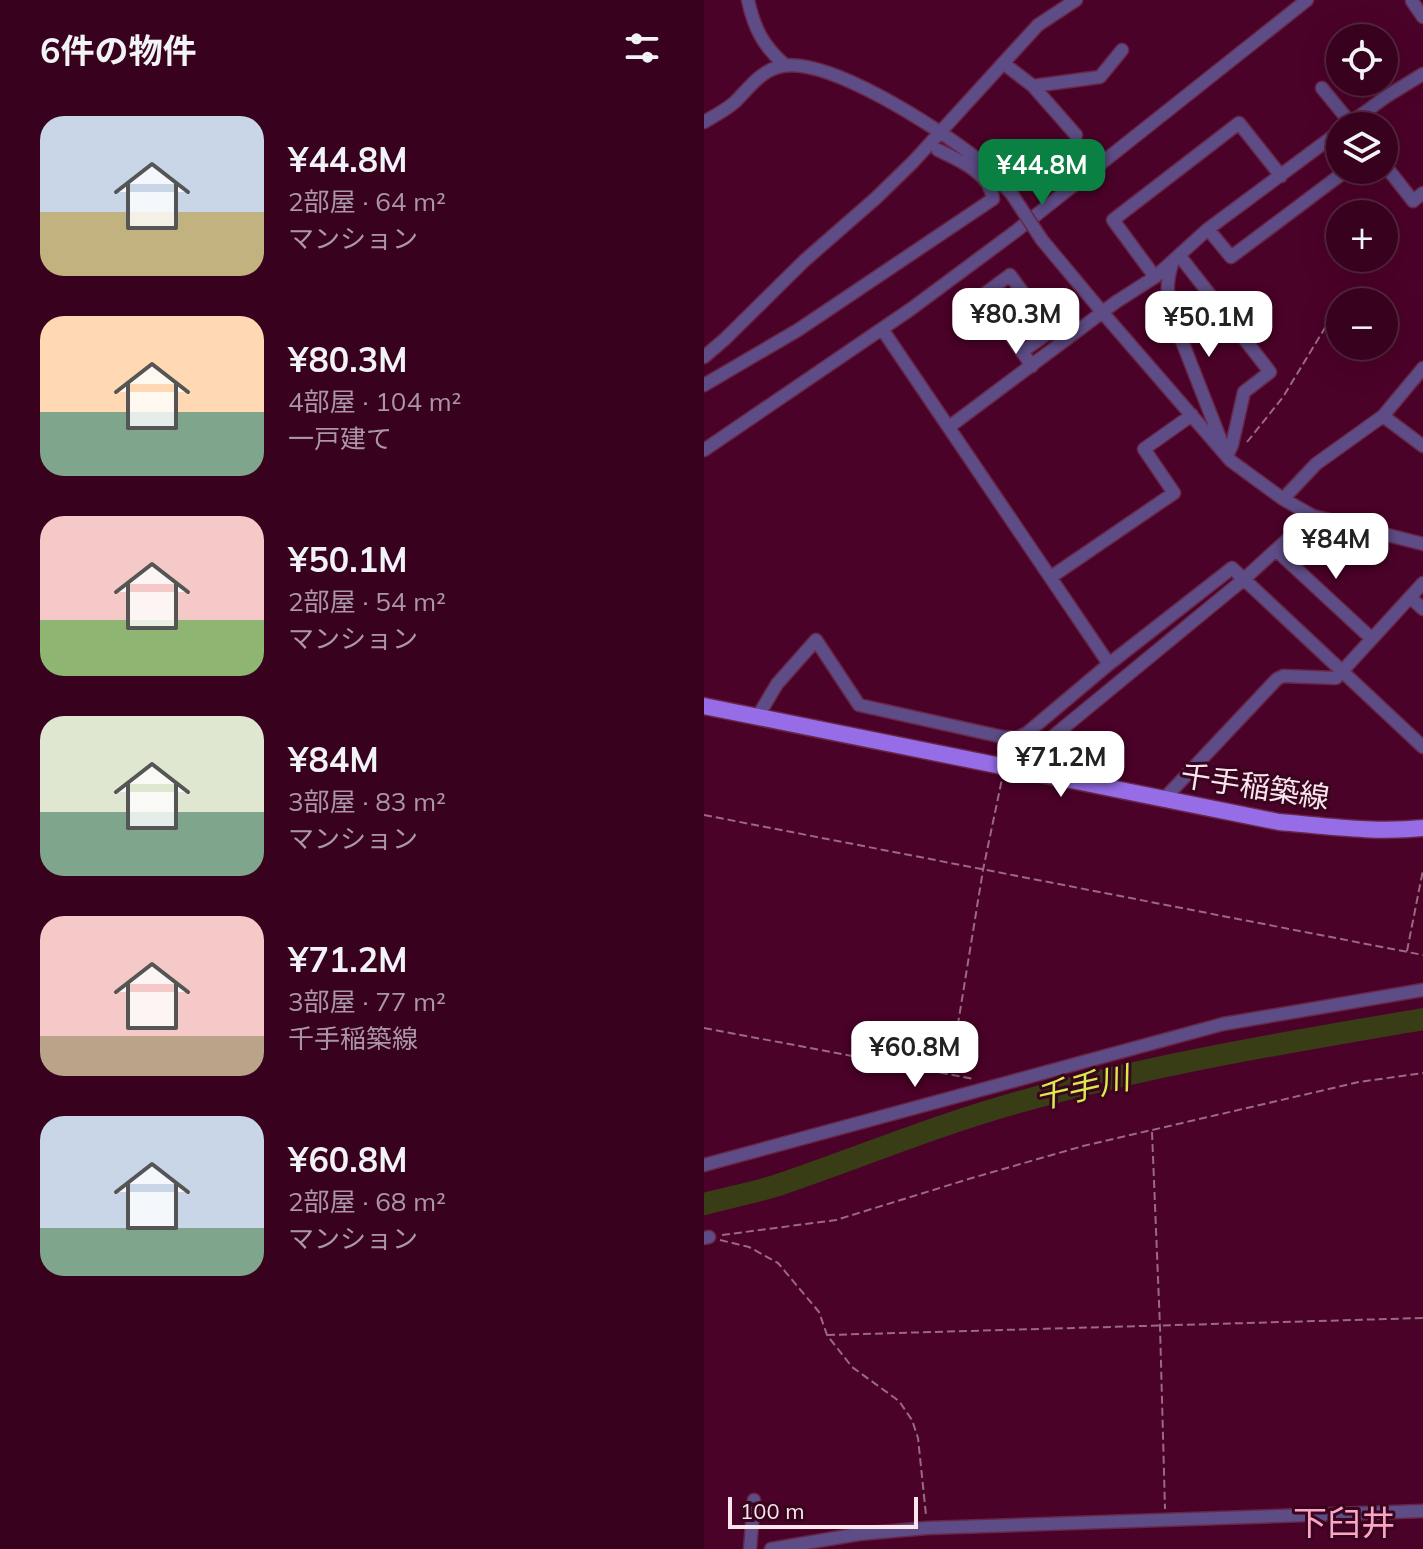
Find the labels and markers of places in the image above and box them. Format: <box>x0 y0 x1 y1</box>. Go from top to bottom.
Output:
pin: ¥44.8M <box>977 139 1107 207</box>
pin: ¥80.3M <box>951 288 1081 356</box>
pin: ¥50.1M <box>1144 291 1274 359</box>
pin: ¥84M <box>1289 513 1383 581</box>
pin: ¥71.2M <box>996 731 1126 799</box>
pin: ¥60.8M <box>850 1021 980 1089</box>

